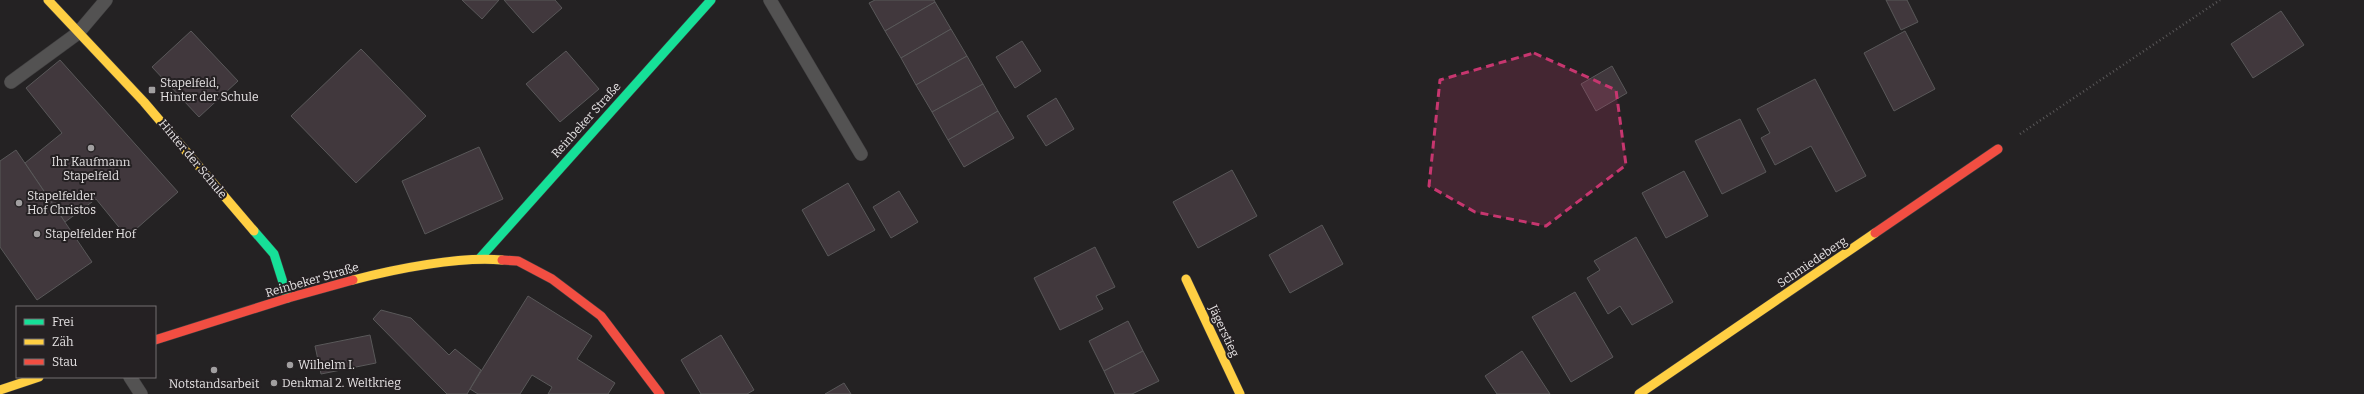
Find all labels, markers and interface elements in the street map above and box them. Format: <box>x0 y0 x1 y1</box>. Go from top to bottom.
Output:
place label: Stapelfeld, Hinter der Schule <box>160 76 258 104</box>
street label: Reinbeker Straße <box>548 79 624 161</box>
marker: Stapelfeld, Hinter der Schule <box>147 85 157 95</box>
street label: Hinter der Schule <box>156 117 230 201</box>
marker: Ihr Kaufmann Stapelfeld <box>86 143 96 153</box>
place label: Ihr Kaufmann Stapelfeld <box>52 155 131 183</box>
place label: Stapelfelder Hof Christos <box>27 189 96 217</box>
marker: Stapelfelder Hof Christos <box>14 198 24 208</box>
place label: Stapelfelder Hof <box>45 227 137 241</box>
marker: Stapelfelder Hof <box>32 229 42 239</box>
street label: Schmiedeberg <box>1775 233 1850 290</box>
street label: Reinbeker Straße <box>264 260 360 300</box>
street label: Jägerstieg <box>1206 302 1242 359</box>
legend <box>16 306 156 378</box>
text: Frei <box>52 315 74 329</box>
text: Zäh <box>52 335 74 349</box>
text: Stau <box>52 355 78 369</box>
place label: Wilhelm I. <box>298 358 355 372</box>
marker: Wilhelm I. <box>285 360 295 370</box>
marker: Notstandsarbeit <box>209 365 219 375</box>
place label: Denkmal 2. Weltkrieg <box>282 376 401 390</box>
place label: Notstandsarbeit <box>169 377 260 391</box>
marker: Denkmal 2. Weltkrieg <box>269 378 279 388</box>

